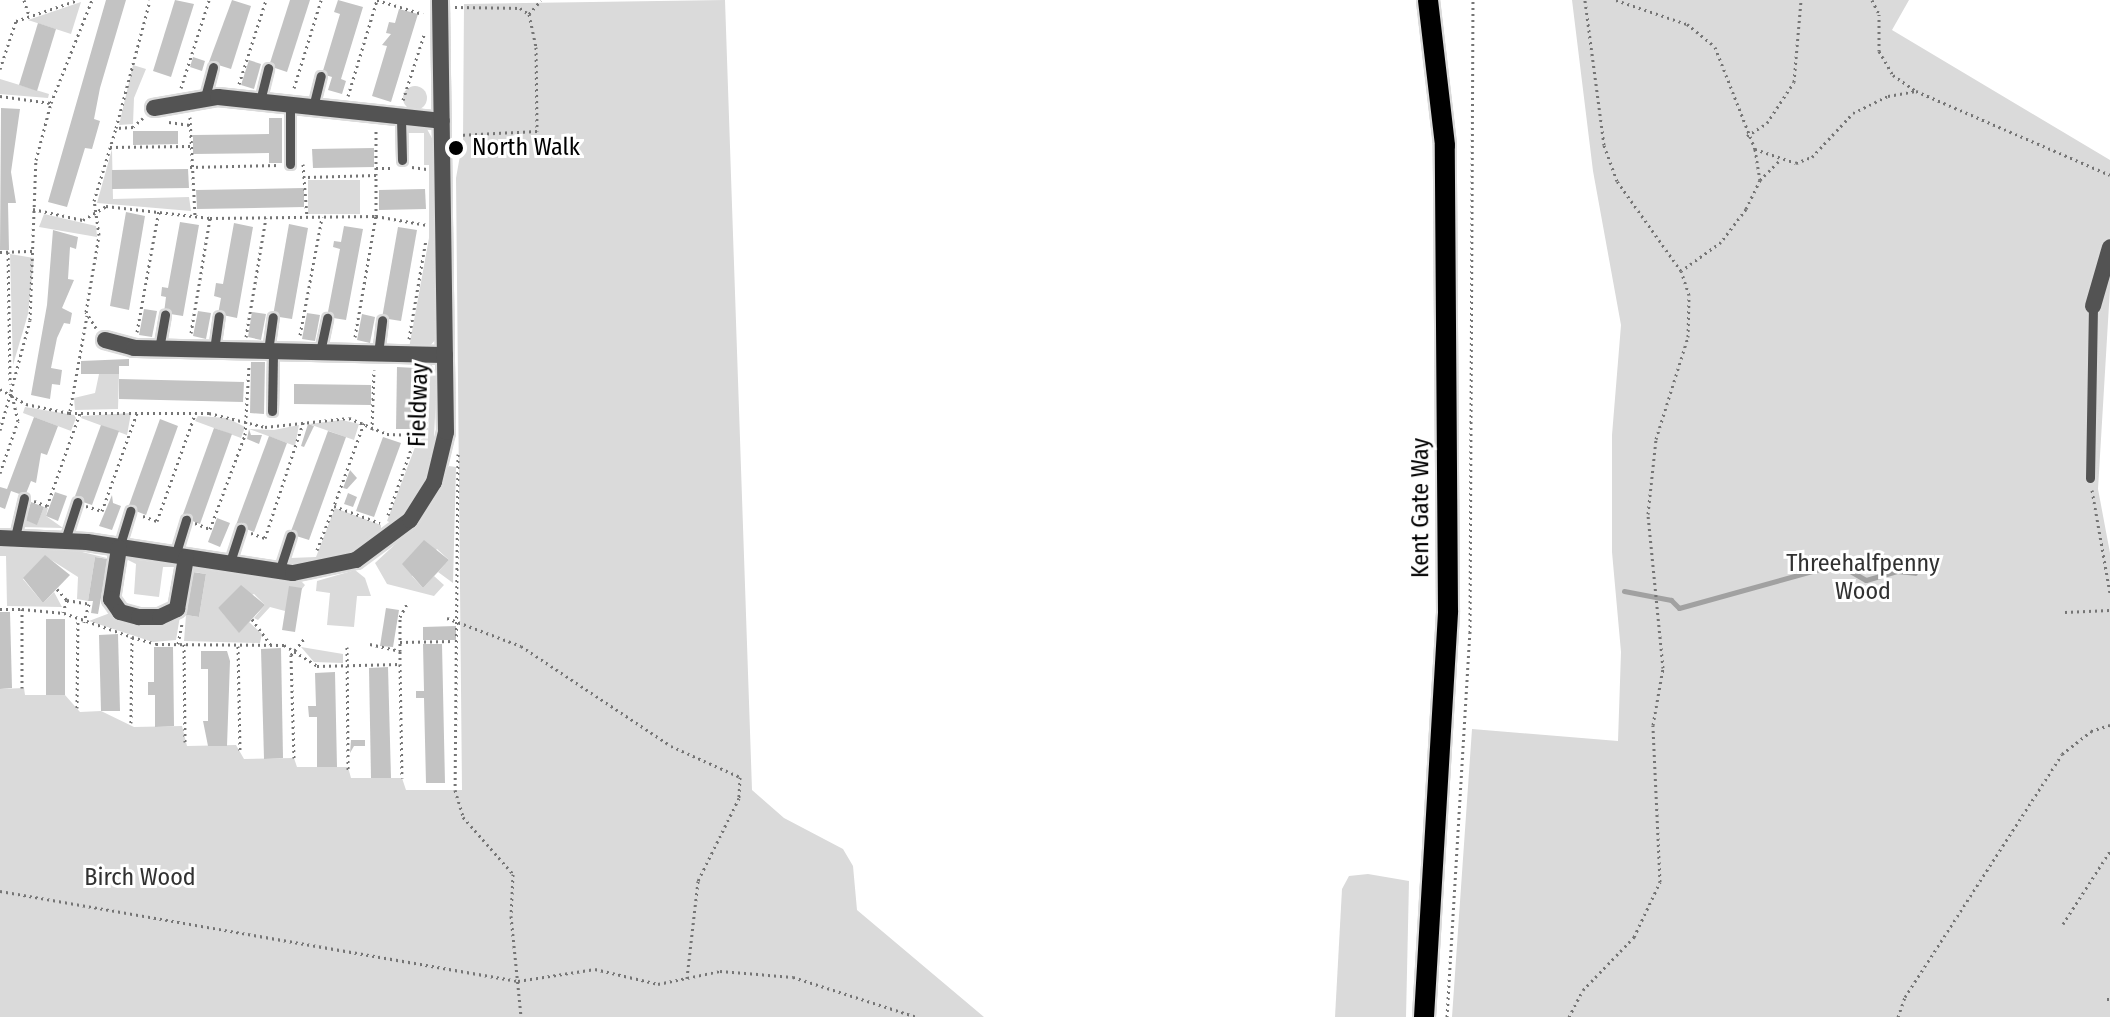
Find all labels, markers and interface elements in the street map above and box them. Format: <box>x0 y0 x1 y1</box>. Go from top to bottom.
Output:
place label: North Walk <box>472 134 580 162</box>
marker: North Walk <box>447 139 465 157</box>
street label: Fieldway <box>403 362 435 448</box>
street label: Kent Gate Way <box>1407 438 1435 578</box>
park label: Threehalfpenny Wood <box>1786 550 1940 606</box>
park label: Birch Wood <box>84 864 196 892</box>

